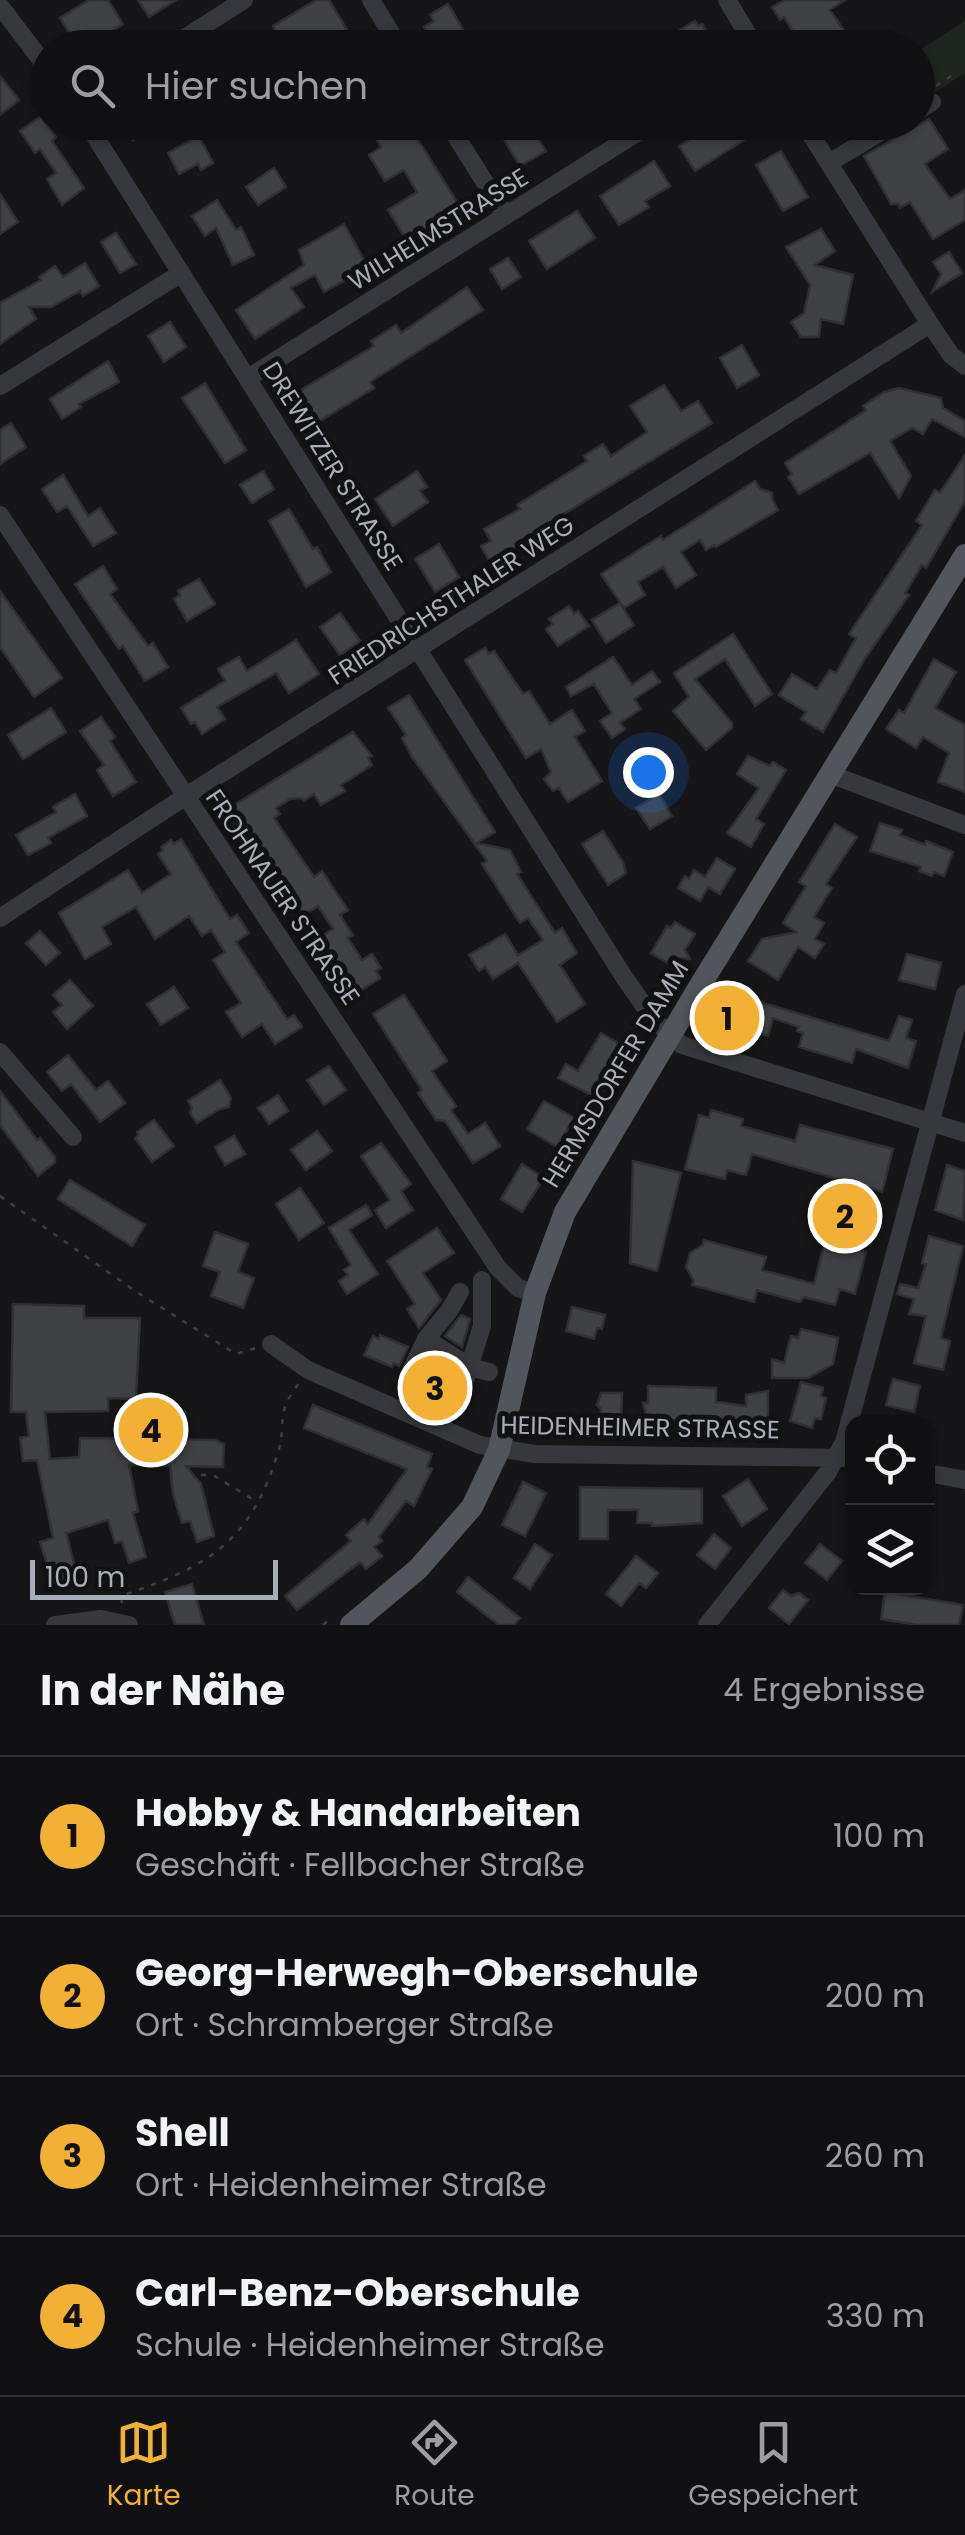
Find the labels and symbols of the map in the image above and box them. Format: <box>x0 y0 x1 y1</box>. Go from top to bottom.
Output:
street label: WILHELMSTRASSE <box>342 160 535 299</box>
street label: DREWITZER STRASSE <box>254 355 411 577</box>
street label: FRIEDRICHSTHALER WEG <box>321 508 581 693</box>
your location <box>623 747 674 798</box>
street label: FROHNAUER STRASSE <box>197 783 368 1012</box>
street label: HERMSDORFER DAMM <box>534 954 697 1194</box>
pin: 1 <box>694 980 760 1056</box>
pin: 2 <box>812 1178 878 1254</box>
pin: 3 <box>402 1350 468 1426</box>
pin: 4 <box>118 1392 184 1468</box>
street label: HEIDENHEIMER STRASSE <box>500 1408 780 1447</box>
scale bar <box>30 1555 278 1600</box>

